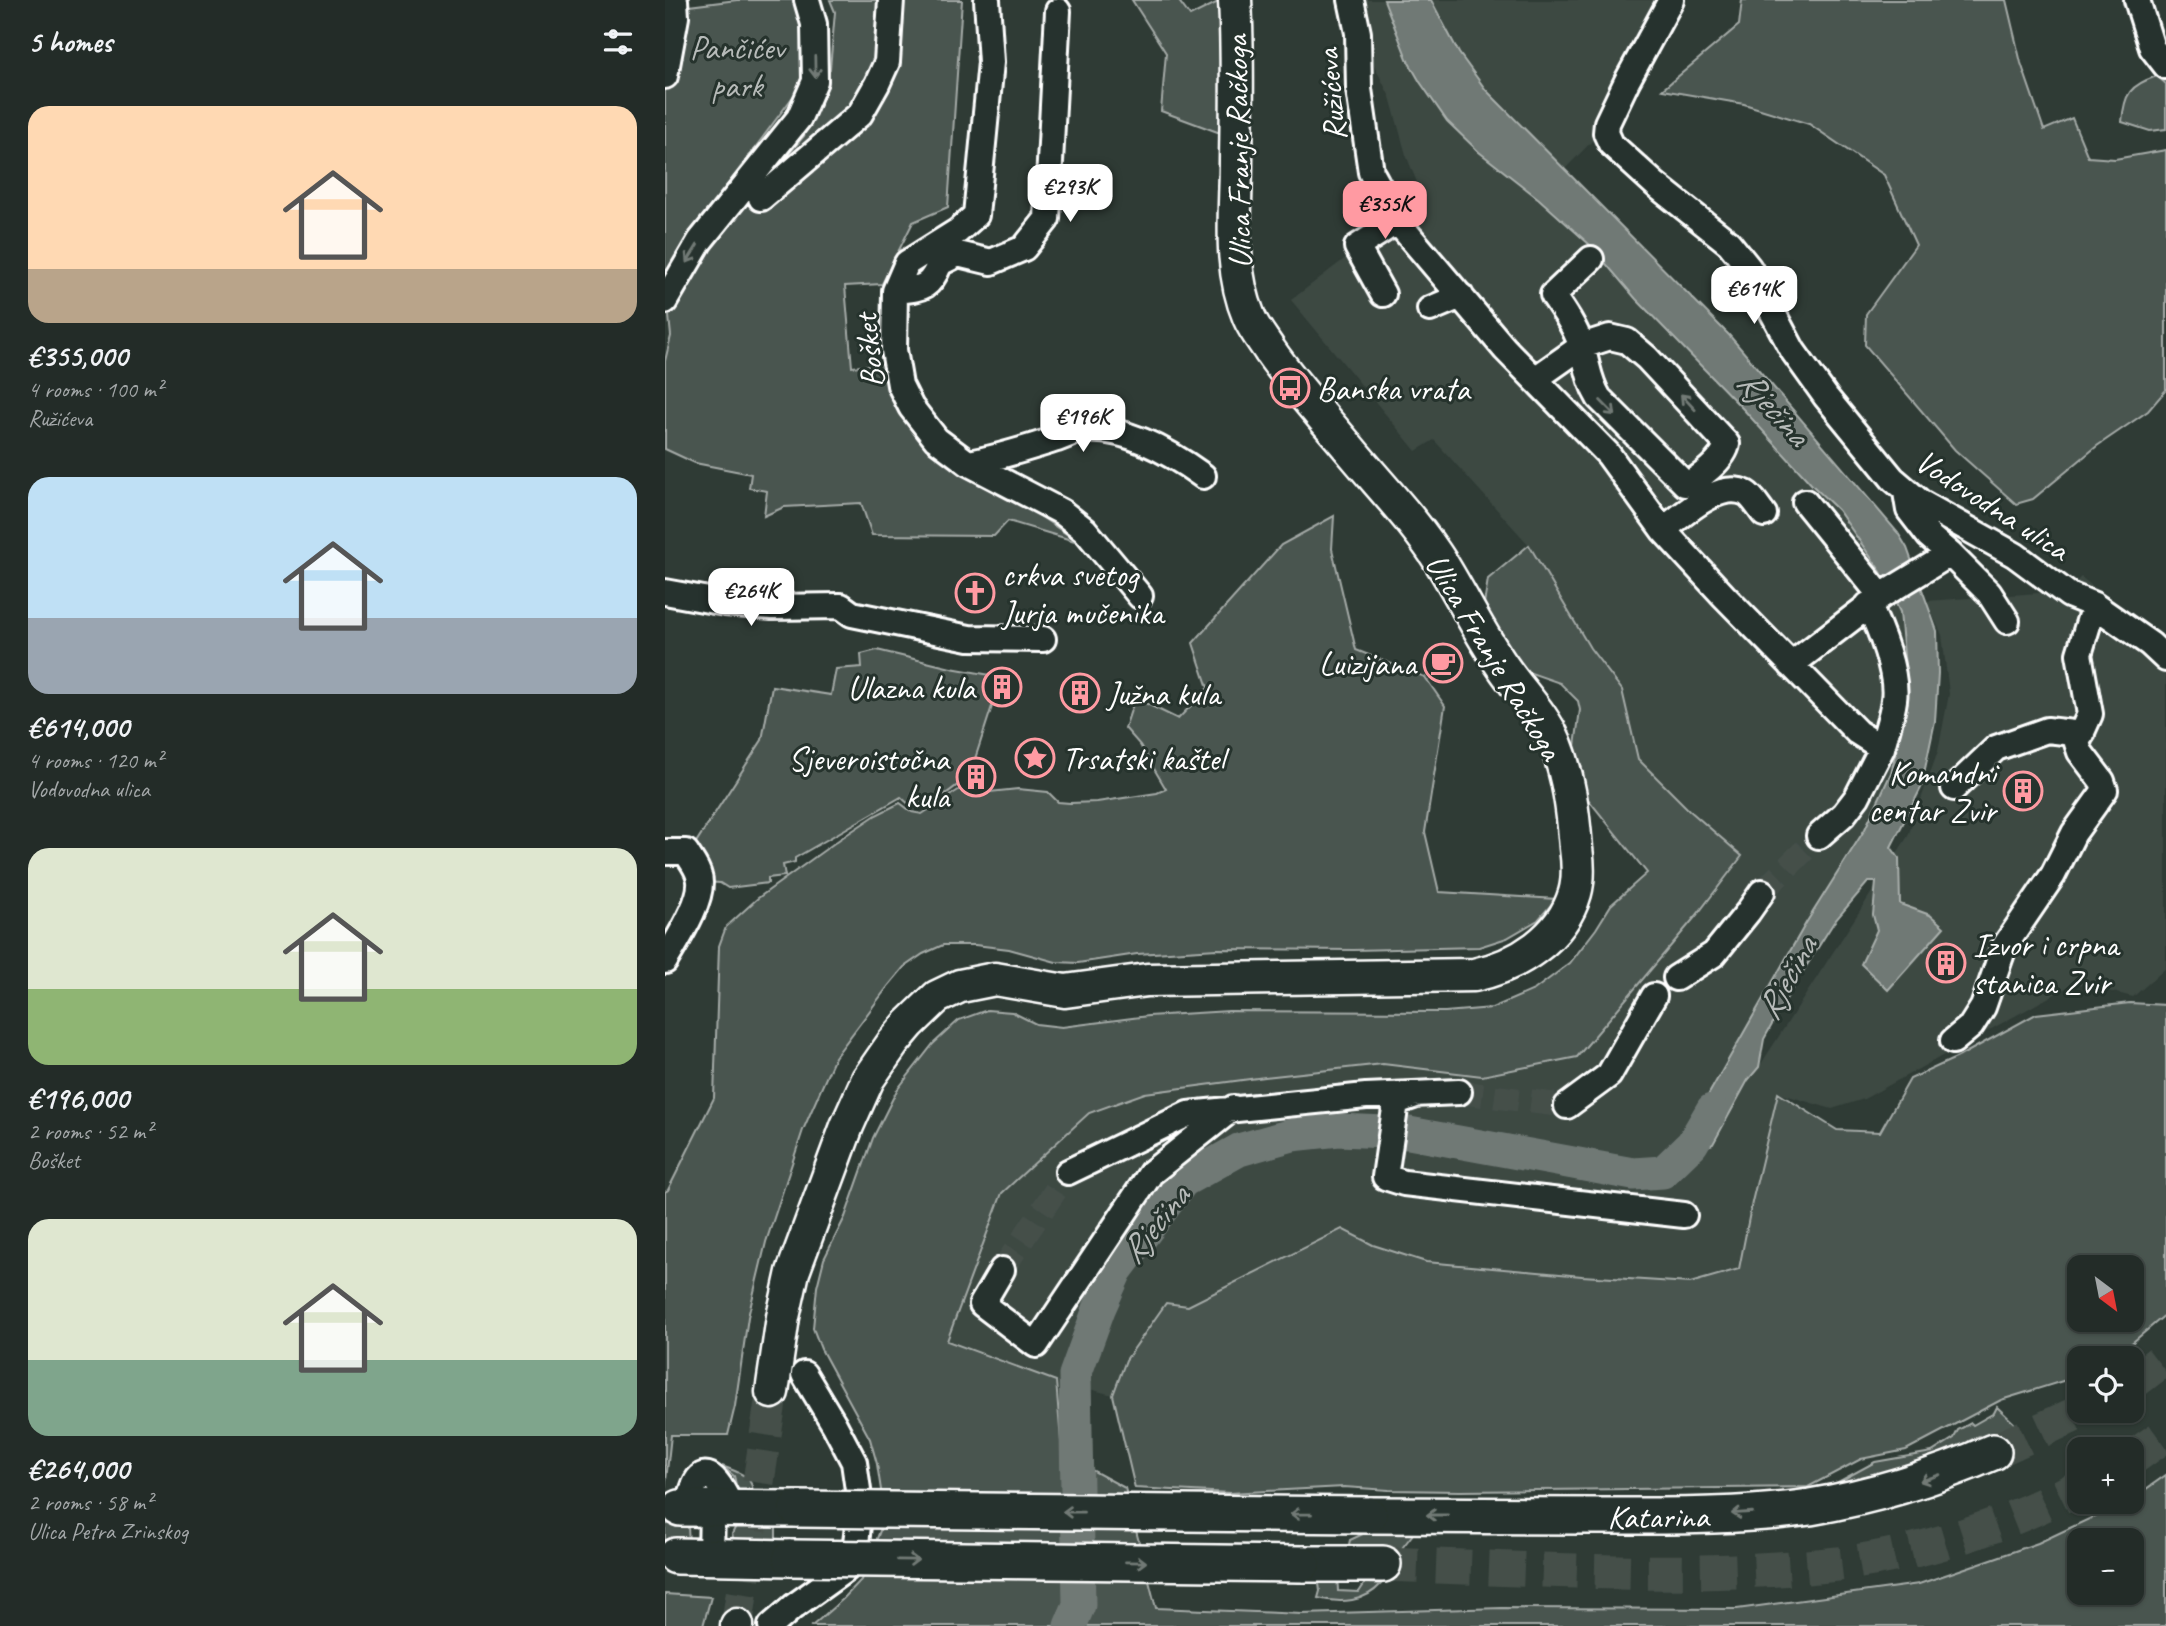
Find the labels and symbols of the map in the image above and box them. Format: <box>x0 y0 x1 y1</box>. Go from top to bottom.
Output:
park label: Pančićev park <box>690 27 787 107</box>
street label: Ulica Franje Račkoga <box>1215 33 1261 269</box>
street label: Ružićeva <box>1306 45 1356 143</box>
one-way arrow <box>808 56 821 79</box>
pin: €293K <box>1021 164 1119 224</box>
pin: €355K <box>1336 182 1434 241</box>
one-way arrow <box>684 244 698 264</box>
pin: €614K <box>1705 266 1803 326</box>
street label: Bošket <box>844 309 894 390</box>
water label: Rječina <box>1728 360 1821 457</box>
bus stop icon: Banska vrata <box>1269 367 1311 409</box>
place label: Banska vrata <box>1317 368 1472 410</box>
pin: €196K <box>1034 394 1132 454</box>
one-way arrow <box>1679 394 1696 411</box>
one-way arrow <box>1599 399 1616 416</box>
street label: Vodovodna ulica <box>1908 440 2079 571</box>
street label: Ulica Franje Račkoga <box>1416 546 1573 769</box>
place label: crkva svetog Jurja mučenika <box>1000 554 1166 634</box>
pin: €264K <box>702 568 800 628</box>
church icon: crkva svetog Jurja mučenika <box>954 572 996 614</box>
cafe icon: Luizijana <box>1422 642 1464 684</box>
place label: Luizijana <box>1319 643 1418 685</box>
building icon: Ulazna kula <box>981 666 1023 708</box>
place label: Ulazna kula <box>847 667 978 709</box>
building icon: Južna kula <box>1059 672 1101 714</box>
place label: Južna kula <box>1105 673 1222 715</box>
place icon: Trsatski kaštel <box>1014 737 1056 779</box>
place label: Sjeveroistočna kula <box>788 738 952 818</box>
place label: Trsatski kaštel <box>1062 738 1230 780</box>
place label: Komandni centar Zvir <box>1868 752 2000 832</box>
building icon: Sjeveroistočna kula <box>955 756 997 798</box>
building icon: Komandni centar Zvir <box>2002 770 2044 812</box>
place label: Izvor i crpna stanica Zvir <box>1973 924 2121 1004</box>
water label: Rječina <box>1746 927 1829 1027</box>
building icon: Izvor i crpna stanica Zvir <box>1925 942 1967 984</box>
water label: Rječina <box>1109 1174 1201 1272</box>
north arrow <box>2067 1255 2144 1332</box>
one-way arrow <box>1919 1473 1941 1485</box>
street label: Katarina <box>1607 1495 1712 1538</box>
one-way arrow <box>1062 1505 1085 1519</box>
one-way arrow <box>1289 1507 1312 1521</box>
one-way arrow <box>1732 1507 1754 1520</box>
one-way arrow <box>1425 1508 1448 1522</box>
one-way arrow <box>896 1553 919 1566</box>
one-way arrow <box>1124 1555 1147 1569</box>

